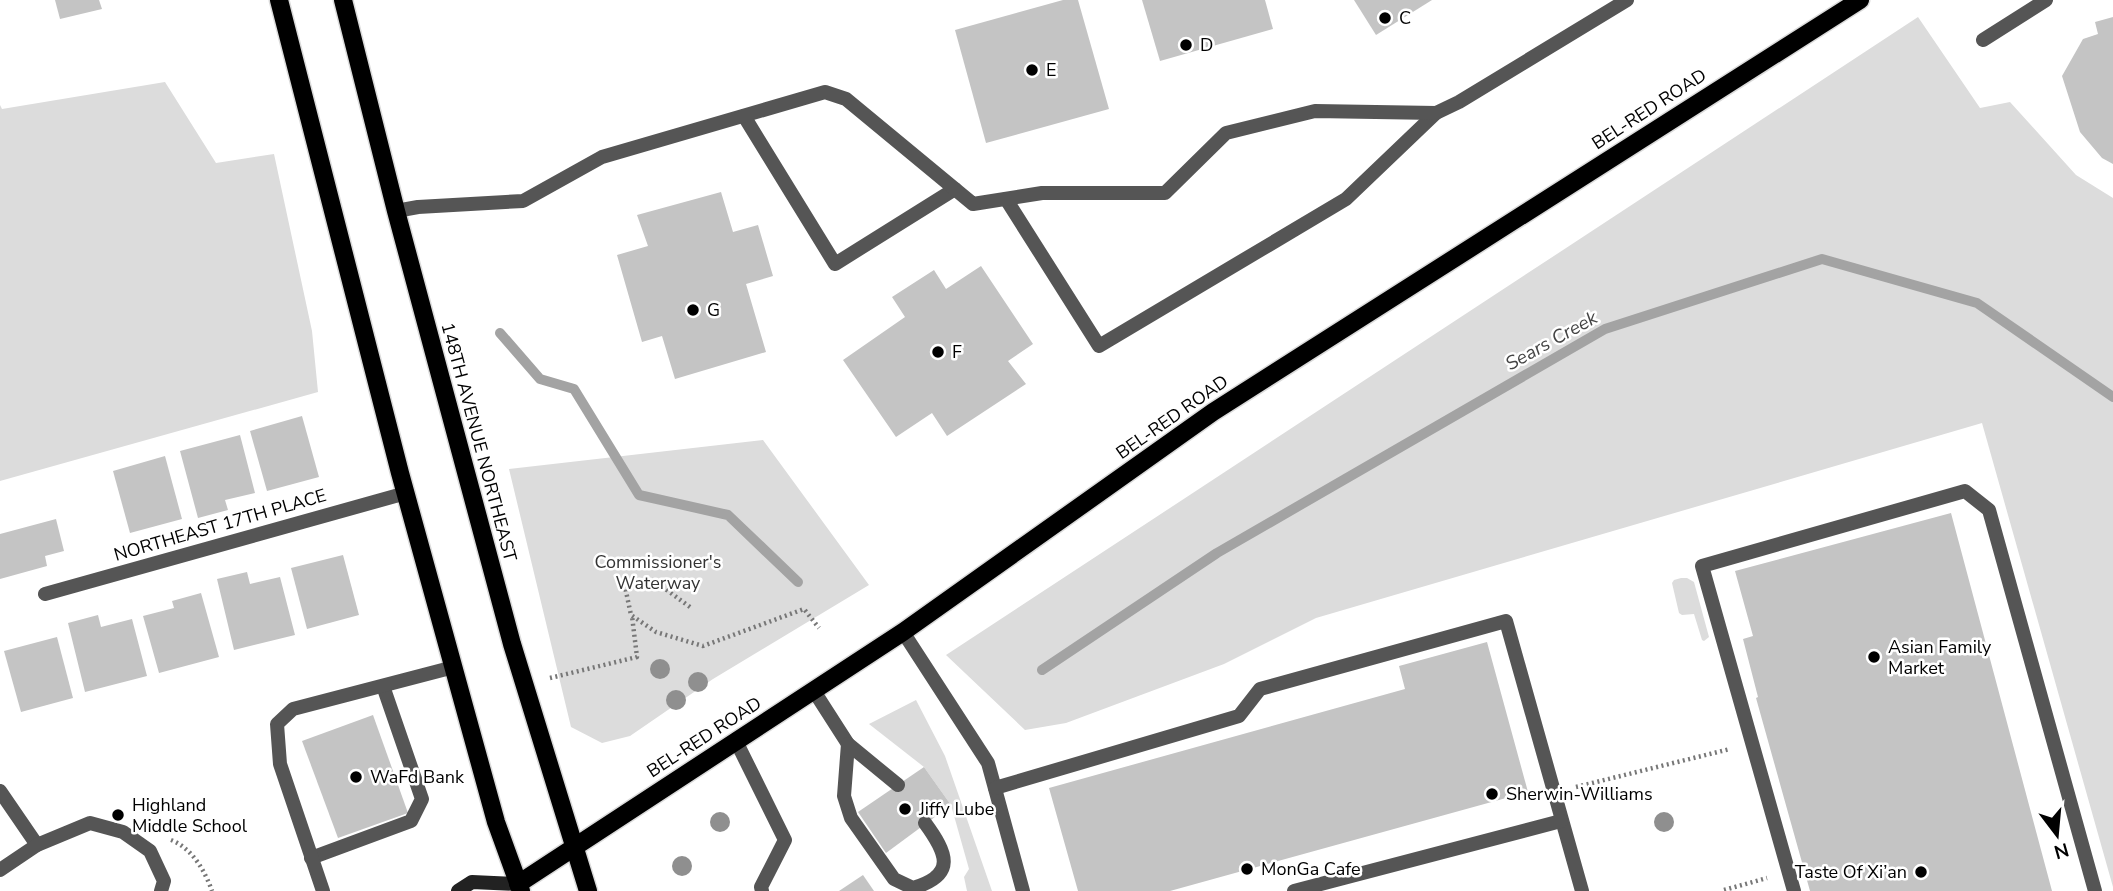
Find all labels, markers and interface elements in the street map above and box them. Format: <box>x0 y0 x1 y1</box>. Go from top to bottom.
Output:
place label: C <box>1399 6 1411 30</box>
marker: C <box>1377 10 1393 26</box>
place label: D <box>1200 33 1213 57</box>
marker: D <box>1178 37 1194 53</box>
place label: E <box>1046 58 1057 82</box>
marker: E <box>1024 62 1040 78</box>
street label: BEL-RED ROAD <box>1587 63 1711 155</box>
place label: G <box>707 298 720 322</box>
marker: G <box>685 302 701 318</box>
water label: Sears Creek <box>1501 305 1603 377</box>
street label: 148TH AVENUE NORTHEAST <box>436 320 523 564</box>
place label: F <box>952 340 962 364</box>
marker: F <box>930 344 946 360</box>
street label: BEL-RED ROAD <box>1111 369 1233 465</box>
street label: NORTHEAST 17TH PLACE <box>111 483 329 567</box>
park label: Commissioner's Waterway <box>595 550 721 595</box>
place label: Asian Family Market <box>1888 635 1992 680</box>
marker: Asian Family Market <box>1866 649 1882 665</box>
street label: BEL-RED ROAD <box>642 691 766 783</box>
place label: WaFd Bank <box>370 765 465 789</box>
marker: WaFd Bank <box>348 769 364 785</box>
place label: Sherwin-Williams <box>1506 782 1653 806</box>
marker: Sherwin-Williams <box>1484 786 1500 802</box>
place label: Highland Middle School <box>132 793 248 838</box>
place label: Jiffy Lube <box>918 797 994 821</box>
north arrow <box>2022 800 2092 870</box>
marker: Jiffy Lube <box>897 801 913 817</box>
marker: Highland Middle School <box>110 807 126 823</box>
text: N <box>2051 836 2072 865</box>
place label: MonGa Cafe <box>1261 857 1361 881</box>
place label: Taste Of Xi’an <box>1795 860 1907 884</box>
marker: MonGa Cafe <box>1239 861 1255 877</box>
marker: Taste Of Xi’an <box>1913 864 1929 880</box>

